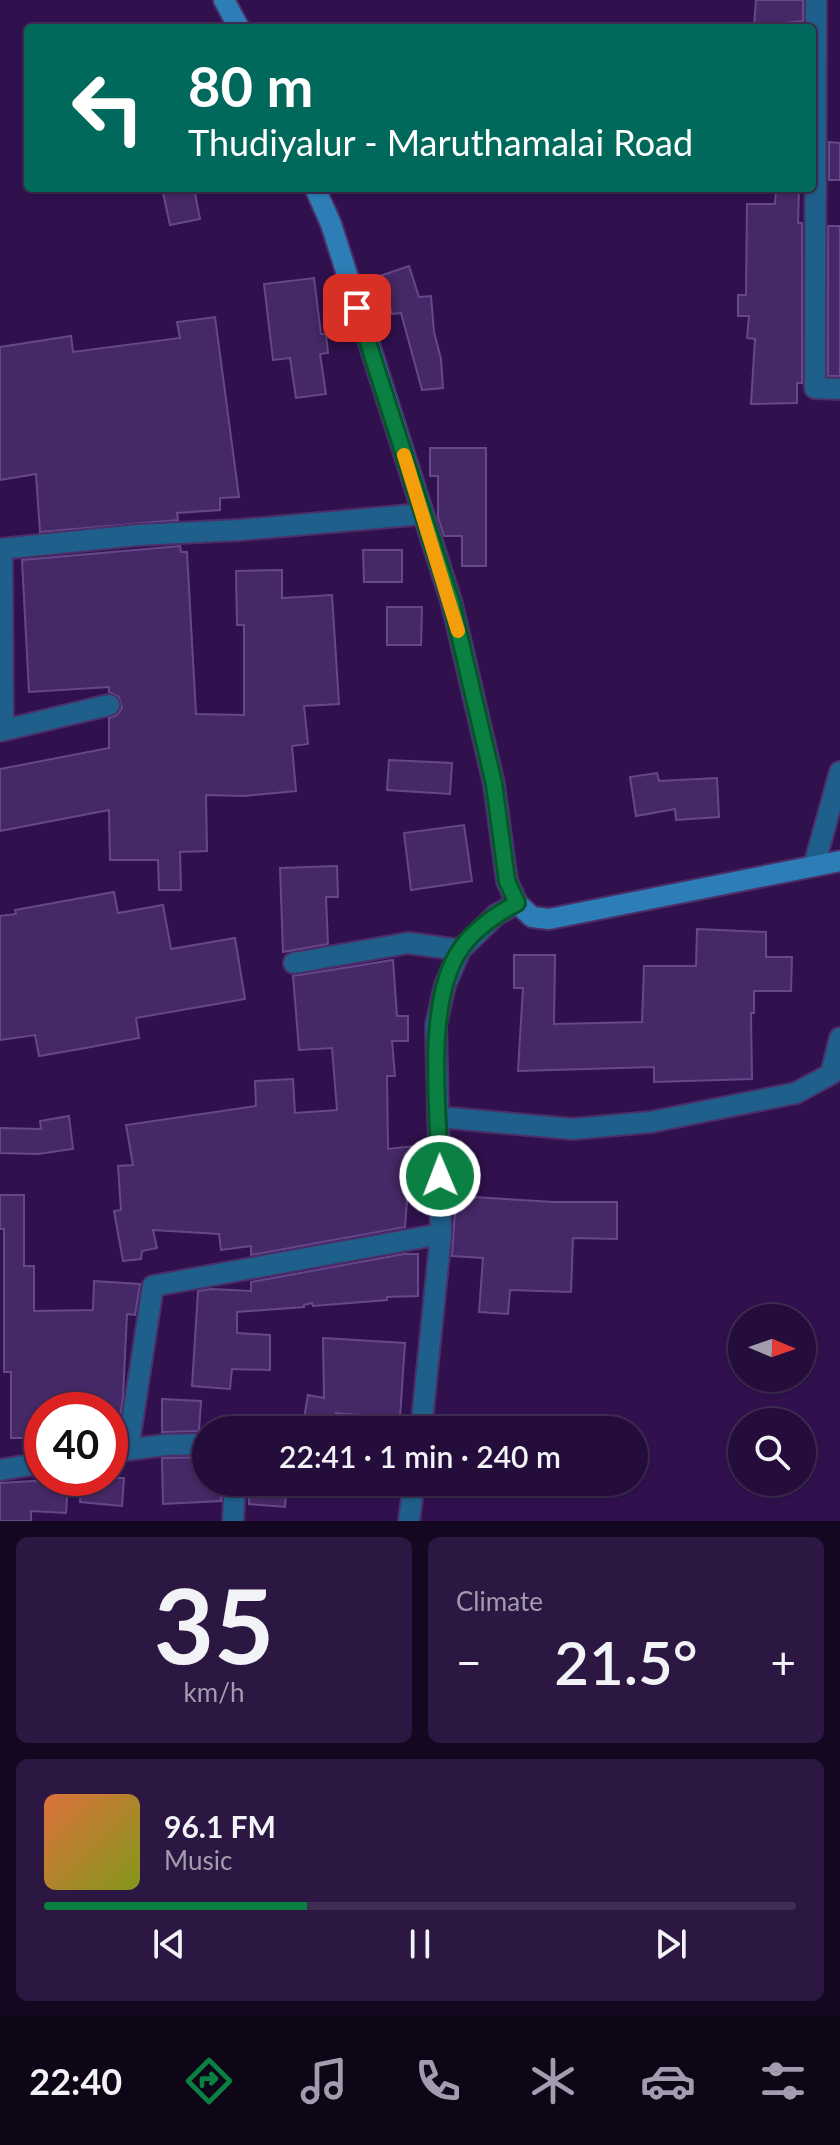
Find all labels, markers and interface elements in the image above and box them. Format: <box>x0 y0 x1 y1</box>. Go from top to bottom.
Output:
text: 80 m <box>188 52 313 119</box>
icon: left <box>56 56 160 160</box>
text: Thudiyalur - Maruthamalai Road <box>188 120 693 164</box>
pin <box>323 274 391 342</box>
icon: arrive <box>335 286 379 330</box>
position arrow <box>398 1134 482 1218</box>
north arrow <box>728 1304 816 1392</box>
map controls <box>728 1304 816 1496</box>
speed limit sign: 40 <box>24 1392 128 1496</box>
button: search <box>728 1408 816 1496</box>
text: 22:41 · 1 min · 240 m <box>279 1438 561 1474</box>
text: 35 <box>154 1561 274 1686</box>
text: Climate <box>456 1585 543 1617</box>
text: 21.5° <box>554 1626 698 1698</box>
text: − <box>456 1636 482 1688</box>
text: + <box>770 1636 796 1688</box>
text: km/h <box>184 1676 244 1708</box>
text: 96.1 FM <box>164 1808 276 1844</box>
text: Music <box>164 1844 232 1876</box>
icon: previous <box>147 1922 191 1966</box>
icon: pause <box>398 1922 442 1966</box>
icon: next <box>649 1922 693 1966</box>
icon: directions <box>181 2053 237 2109</box>
icon: music <box>296 2053 352 2109</box>
icon: phone <box>410 2053 466 2109</box>
icon: climate <box>525 2053 581 2109</box>
icon: car <box>640 2053 696 2109</box>
icon: filters <box>755 2053 811 2109</box>
text: 22:40 <box>29 2059 122 2103</box>

